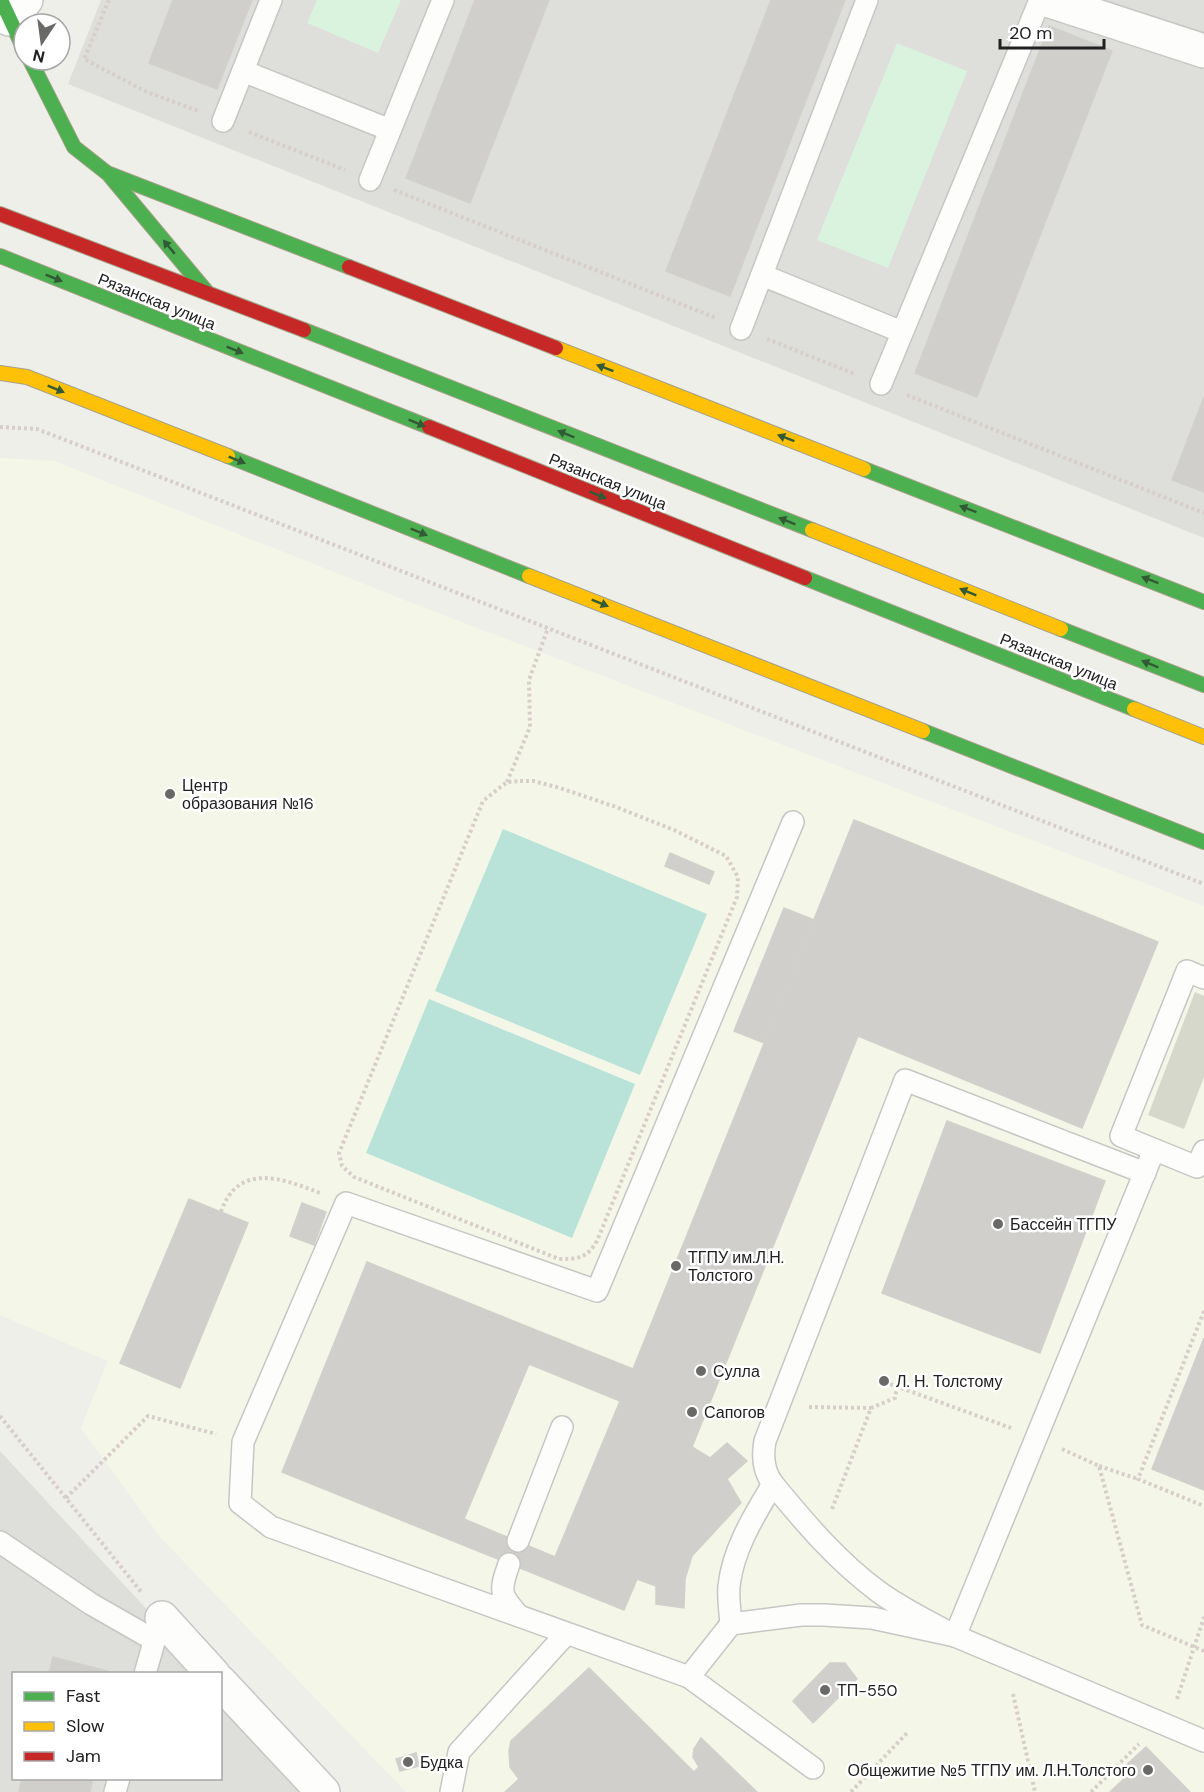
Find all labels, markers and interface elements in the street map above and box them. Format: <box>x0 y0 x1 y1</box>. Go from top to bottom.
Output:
north arrow <box>12 12 72 72</box>
scale bar <box>1000 12 1104 50</box>
text: 20 m <box>1009 21 1052 45</box>
text: N <box>31 45 47 68</box>
one-way arrow <box>163 240 176 255</box>
street label: Рязанская улица <box>95 268 219 335</box>
one-way arrow <box>46 273 64 283</box>
one-way arrow <box>227 345 245 355</box>
one-way arrow <box>595 362 613 372</box>
one-way arrow <box>47 385 65 394</box>
one-way arrow <box>408 418 426 428</box>
one-way arrow <box>557 429 575 438</box>
one-way arrow <box>777 433 795 443</box>
street label: Рязанская улица <box>546 448 670 515</box>
one-way arrow <box>229 455 247 465</box>
one-way arrow <box>589 490 607 500</box>
one-way arrow <box>959 504 977 514</box>
one-way arrow <box>777 515 795 525</box>
one-way arrow <box>410 527 428 537</box>
one-way arrow <box>1140 575 1158 585</box>
one-way arrow <box>959 587 977 596</box>
one-way arrow <box>591 599 609 609</box>
street label: Рязанская улица <box>997 628 1121 695</box>
one-way arrow <box>1140 658 1158 668</box>
place label: Центр образования №16 <box>182 775 314 814</box>
marker: Центр образования №16 <box>163 787 177 801</box>
place label: Бассейн ТГПУ <box>1010 1214 1117 1235</box>
marker: Бассейн ТГПУ <box>991 1217 1005 1231</box>
place label: ТГПУ им.Л.Н. Толстого <box>688 1247 784 1286</box>
marker: ТГПУ им.Л.Н. Толстого <box>669 1259 683 1273</box>
place label: Сулла <box>713 1361 760 1382</box>
marker: Сулла <box>694 1364 708 1378</box>
place label: Л. Н. Толстому <box>896 1371 1003 1392</box>
marker: Л. Н. Толстому <box>877 1374 891 1388</box>
place label: Сапогов <box>704 1402 765 1423</box>
marker: Сапогов <box>685 1405 699 1419</box>
legend <box>12 1672 222 1780</box>
place label: ТП-550 <box>837 1680 897 1701</box>
marker: ТП-550 <box>818 1683 832 1697</box>
text: Fast <box>66 1684 101 1708</box>
text: Slow <box>66 1714 105 1738</box>
text: Jam <box>66 1744 101 1768</box>
place label: Будка <box>420 1752 463 1773</box>
marker: Будка <box>401 1755 415 1769</box>
place label: Общежитие №5 ТГПУ им. Л.Н.Толстого <box>848 1760 1136 1781</box>
marker: Общежитие №5 ТГПУ им. Л.Н.Толстого <box>1141 1763 1155 1777</box>

